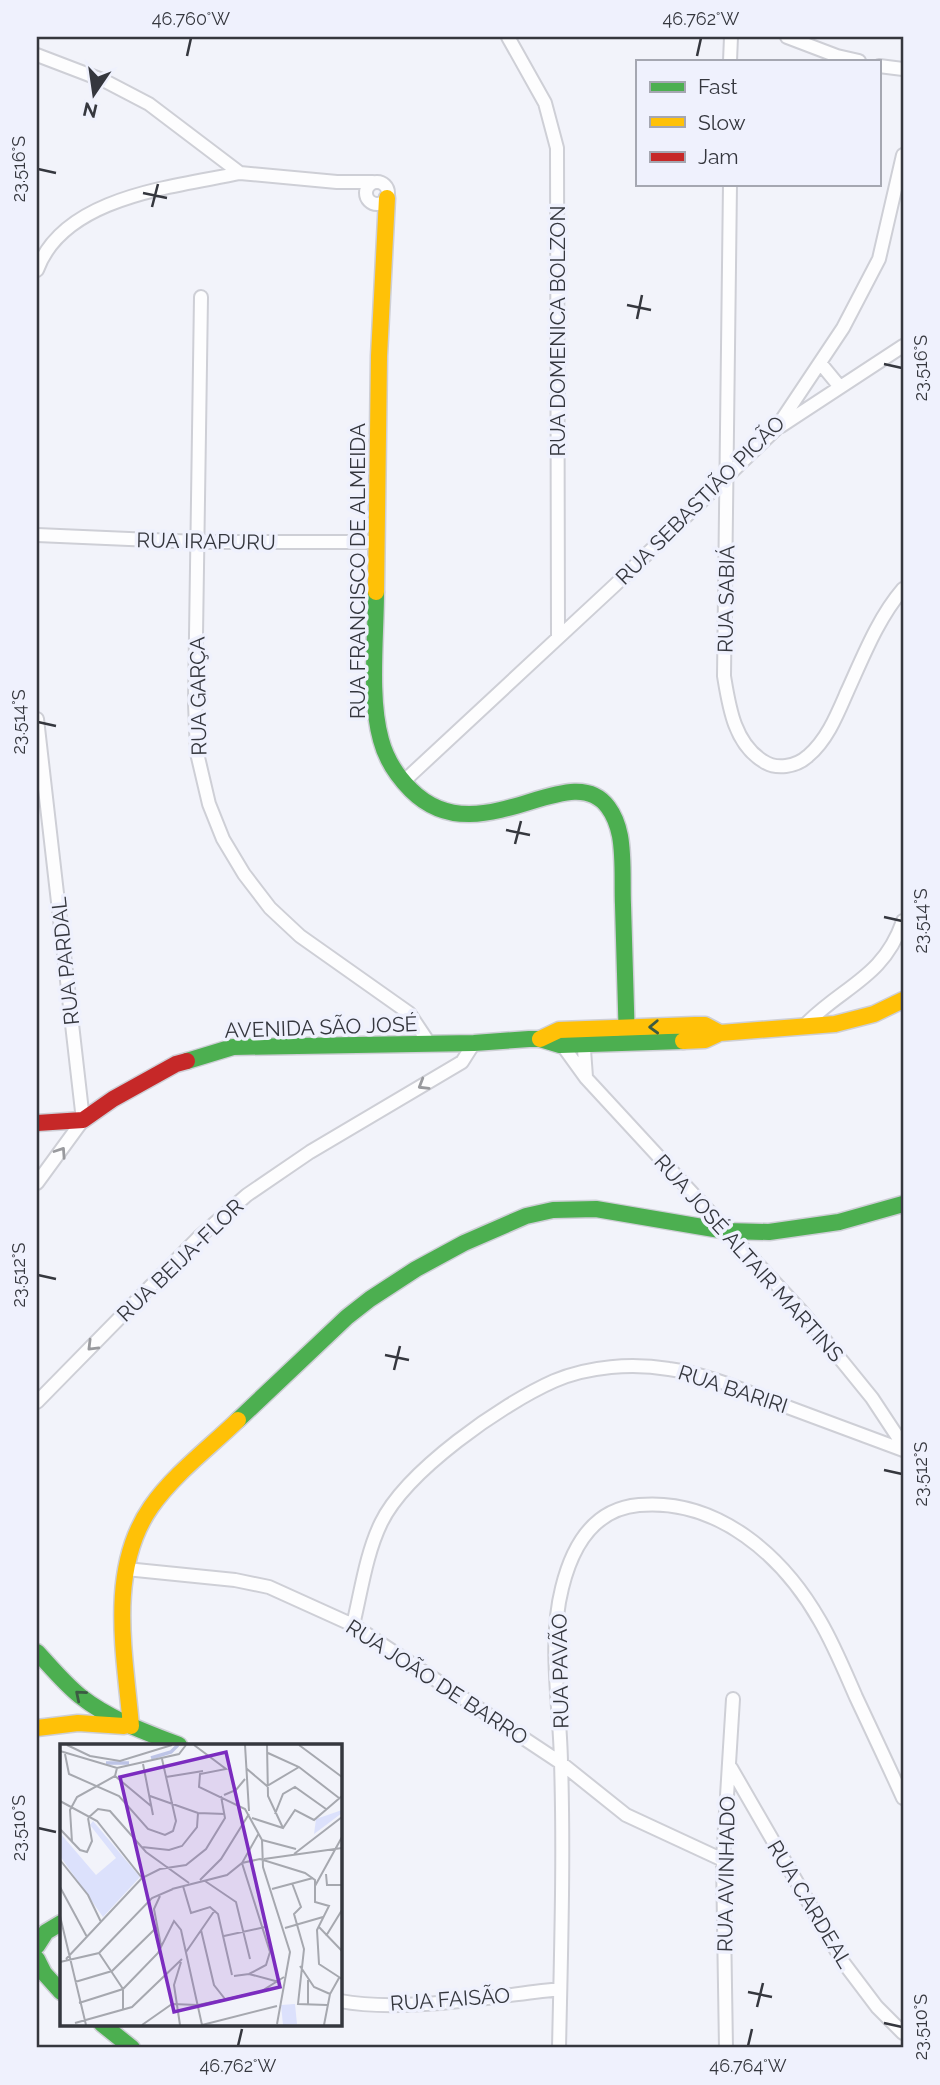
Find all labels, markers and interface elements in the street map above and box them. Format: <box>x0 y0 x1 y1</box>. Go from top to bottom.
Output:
text: 46.760°W <box>152 8 230 29</box>
text: 46.762°W <box>663 8 740 29</box>
north arrow <box>60 60 130 130</box>
legend <box>636 60 880 186</box>
text: Fast <box>698 74 738 99</box>
text: N <box>81 98 100 123</box>
text: Slow <box>698 110 746 135</box>
text: 23.516°S <box>8 136 29 202</box>
text: Jam <box>698 144 739 169</box>
street label: RUA DOMENICA BOLZON <box>545 205 570 457</box>
text: 23.516°S <box>910 335 931 401</box>
street label: RUA SEBASTIÃO PICÃO <box>610 410 790 590</box>
street label: RUA FRANCISCO DE ALMEIDA <box>345 423 370 719</box>
street label: RUA IRAPURU <box>136 527 276 555</box>
street label: RUA SABIÁ <box>713 545 739 653</box>
street label: RUA GARÇA <box>184 636 212 756</box>
text: 23.514°S <box>8 689 29 755</box>
text: 23.514°S <box>910 888 931 954</box>
street label: RUA PARDAL <box>46 896 84 1026</box>
street label: AVENIDA SÃO JOSÉ <box>224 1011 418 1043</box>
one-way arrow <box>648 1020 659 1035</box>
one-way arrow <box>418 1077 431 1090</box>
one-way arrow <box>53 1147 65 1160</box>
street label: RUA JOSÉ ALTAIR MARTINS <box>649 1149 849 1367</box>
street label: RUA BEIJA-FLOR <box>112 1193 248 1327</box>
text: 23.512°S <box>8 1243 29 1307</box>
one-way arrow <box>88 1337 101 1350</box>
street label: RUA BARIRI <box>675 1360 791 1418</box>
text: 23.512°S <box>910 1442 931 1506</box>
street label: RUA PAVÃO <box>546 1613 574 1729</box>
street label: RUA JOÃO DE BARRO <box>341 1614 533 1750</box>
one-way arrow <box>75 1691 88 1703</box>
inset map <box>60 1744 341 2025</box>
text: 23.510°S <box>8 1795 29 1861</box>
street label: RUA AVINHADO <box>712 1796 740 1952</box>
street label: RUA CARDEAL <box>762 1836 858 1972</box>
street label: RUA FAISÃO <box>389 1982 511 2016</box>
text: 23.510°S <box>910 1994 931 2060</box>
text: 46.762°W <box>200 2055 277 2076</box>
text: 46.764°W <box>709 2055 787 2076</box>

